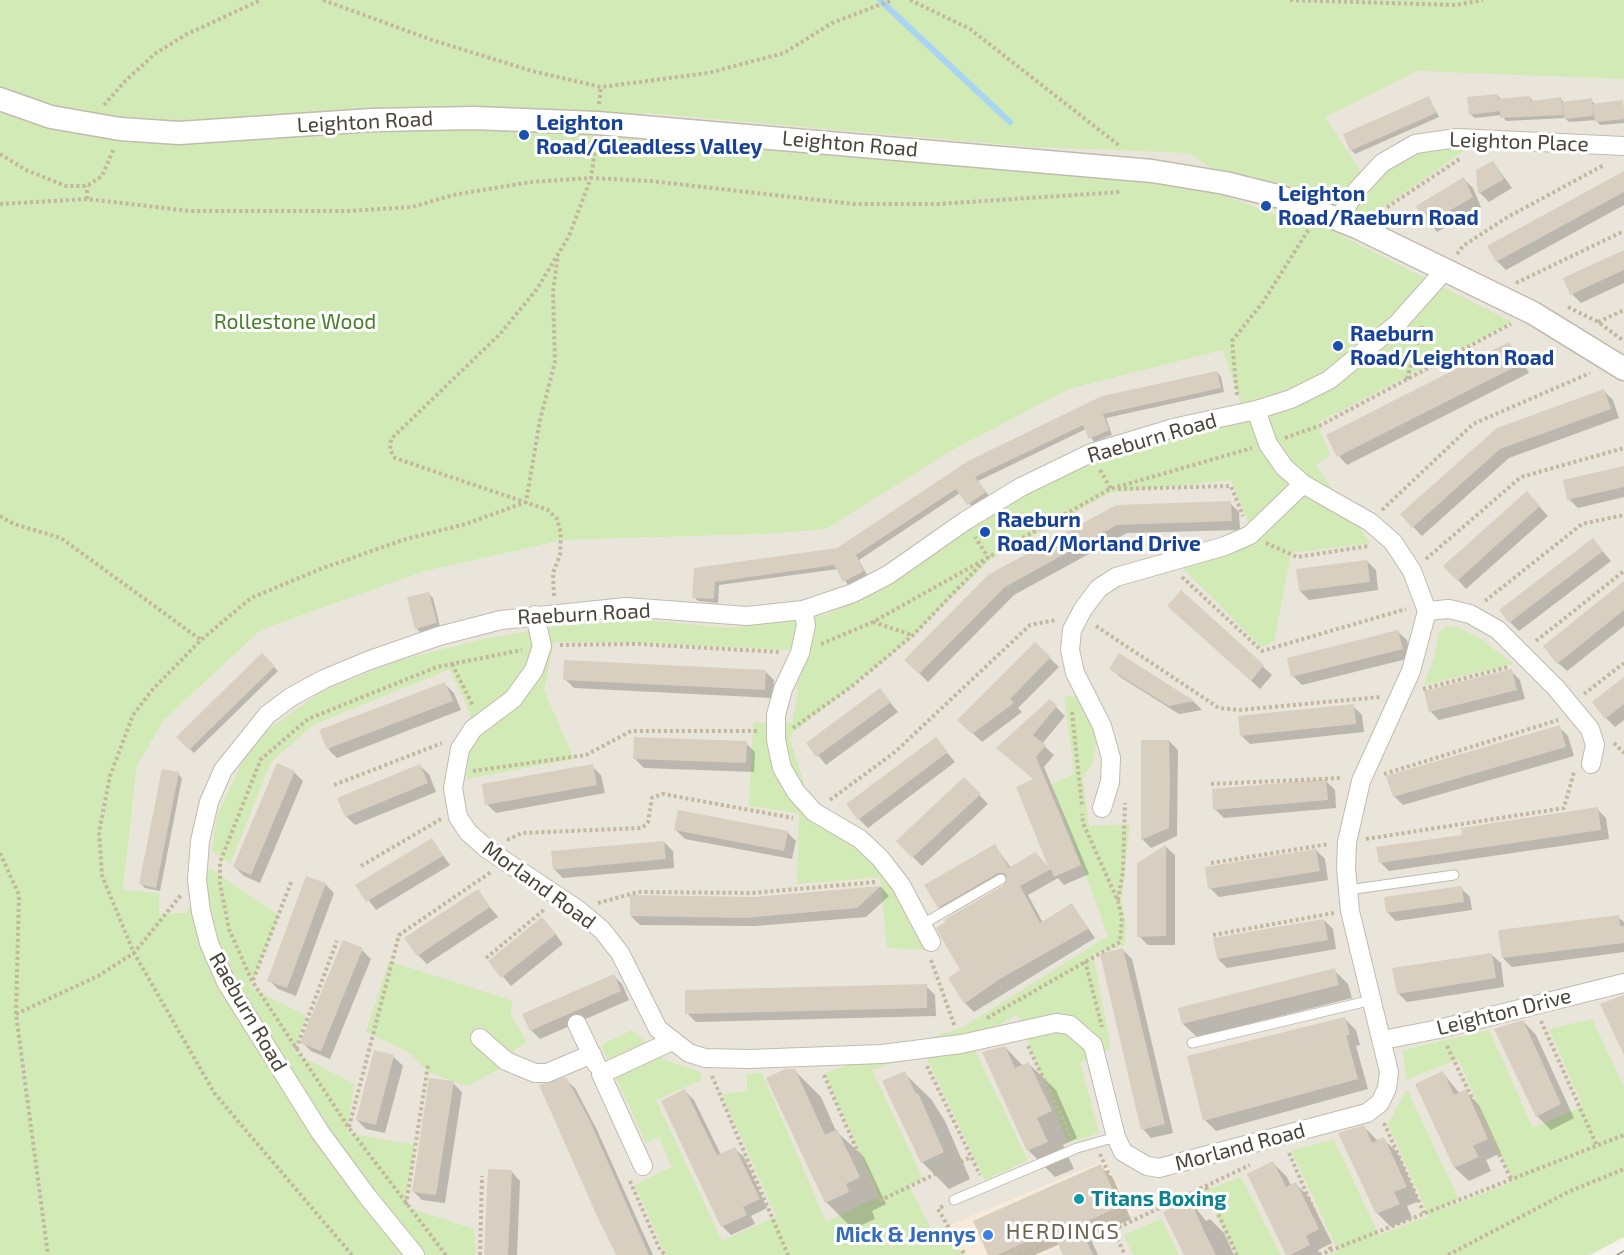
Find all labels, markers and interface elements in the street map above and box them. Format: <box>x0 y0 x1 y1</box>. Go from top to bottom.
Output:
street label: Leighton Road <box>296 106 434 138</box>
place label: Leighton Road/Gleadless Valley <box>536 110 762 160</box>
street label: Leighton Road <box>781 126 919 162</box>
street label: Leighton Place <box>1449 127 1589 157</box>
marker: Leighton Road/Gleadless Valley <box>517 128 531 142</box>
place label: Leighton Road/Raeburn Road <box>1278 181 1479 231</box>
marker: Leighton Road/Raeburn Road <box>1259 199 1273 213</box>
park label: Rollestone Wood <box>214 309 376 335</box>
place label: Raeburn Road/Leighton Road <box>1350 321 1554 371</box>
marker: Raeburn Road/Leighton Road <box>1331 339 1345 353</box>
street label: Raeburn Road <box>1084 408 1220 468</box>
place label: Raeburn Road/Morland Drive <box>997 507 1201 557</box>
marker: Raeburn Road/Morland Drive <box>978 525 992 539</box>
street label: Raeburn Road <box>517 598 651 630</box>
street label: Morland Road <box>477 835 601 935</box>
street label: Raeburn Road <box>204 948 292 1076</box>
street label: Leighton Drive <box>1434 983 1574 1041</box>
street label: Morland Road <box>1172 1118 1308 1176</box>
place label: Titans Boxing <box>1091 1186 1226 1212</box>
marker: Titans Boxing <box>1072 1192 1086 1206</box>
district label: HERDINGS <box>1006 1219 1120 1245</box>
place label: Mick & Jennys <box>836 1222 976 1248</box>
marker: Mick & Jennys <box>981 1228 995 1242</box>

